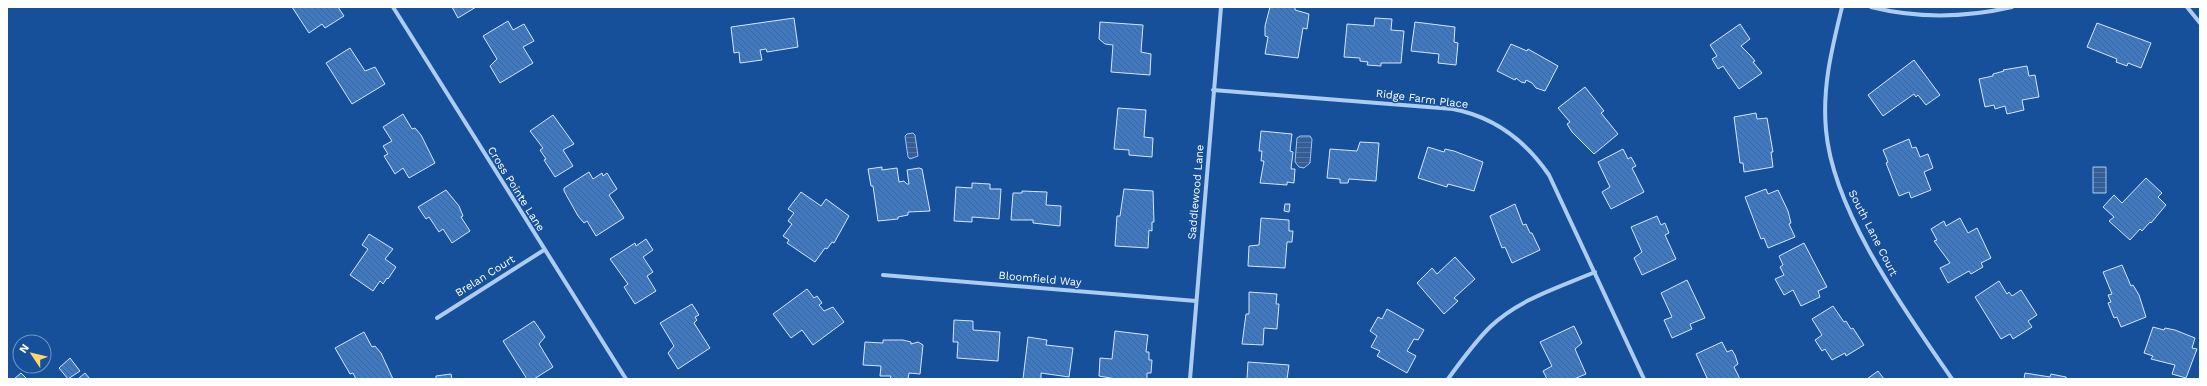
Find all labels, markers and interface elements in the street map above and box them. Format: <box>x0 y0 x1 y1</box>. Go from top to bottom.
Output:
street label: Ridge Farm Place <box>1375 87 1469 111</box>
street label: Cross Pointe Lane <box>485 144 547 234</box>
street label: Saddlewood Lane <box>1185 144 1207 240</box>
street label: South Lane Court <box>1846 188 1901 279</box>
street label: Brelan Court <box>453 252 517 299</box>
street label: Bloomfield Way <box>998 269 1082 289</box>
north arrow <box>12 334 52 374</box>
text: N <box>17 341 32 356</box>

